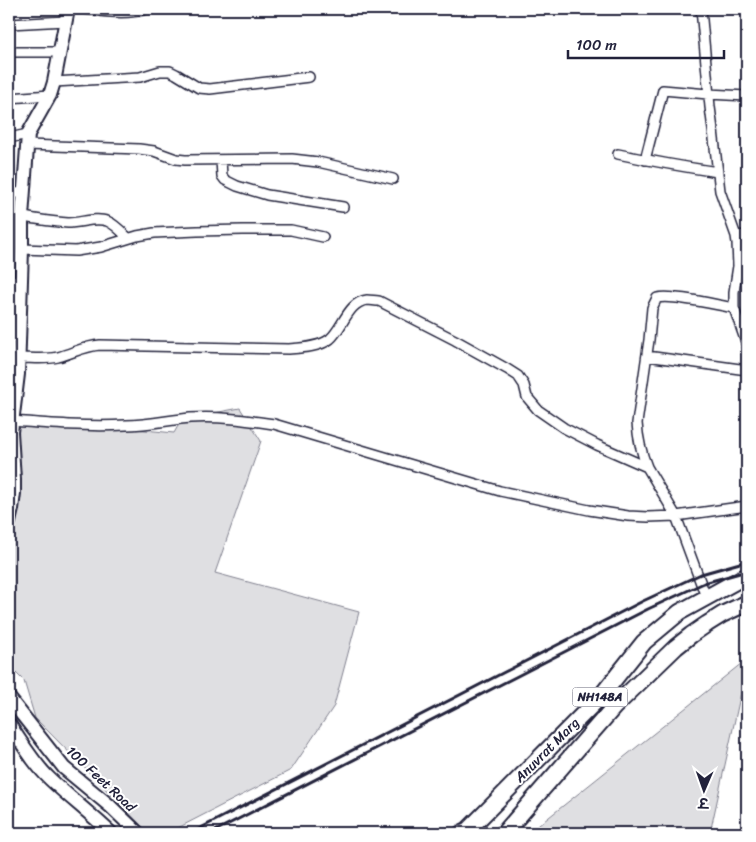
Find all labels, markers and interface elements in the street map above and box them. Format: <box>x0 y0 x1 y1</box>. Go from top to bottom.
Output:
scale bar <box>568 28 725 60</box>
text: 100 m <box>576 32 617 58</box>
road number: NH148A <box>572 688 628 706</box>
street label: Anuvrat Marg <box>508 711 586 789</box>
street label: 100 Feet Road <box>60 740 143 820</box>
north arrow <box>678 764 728 814</box>
text: उ <box>697 790 711 815</box>

